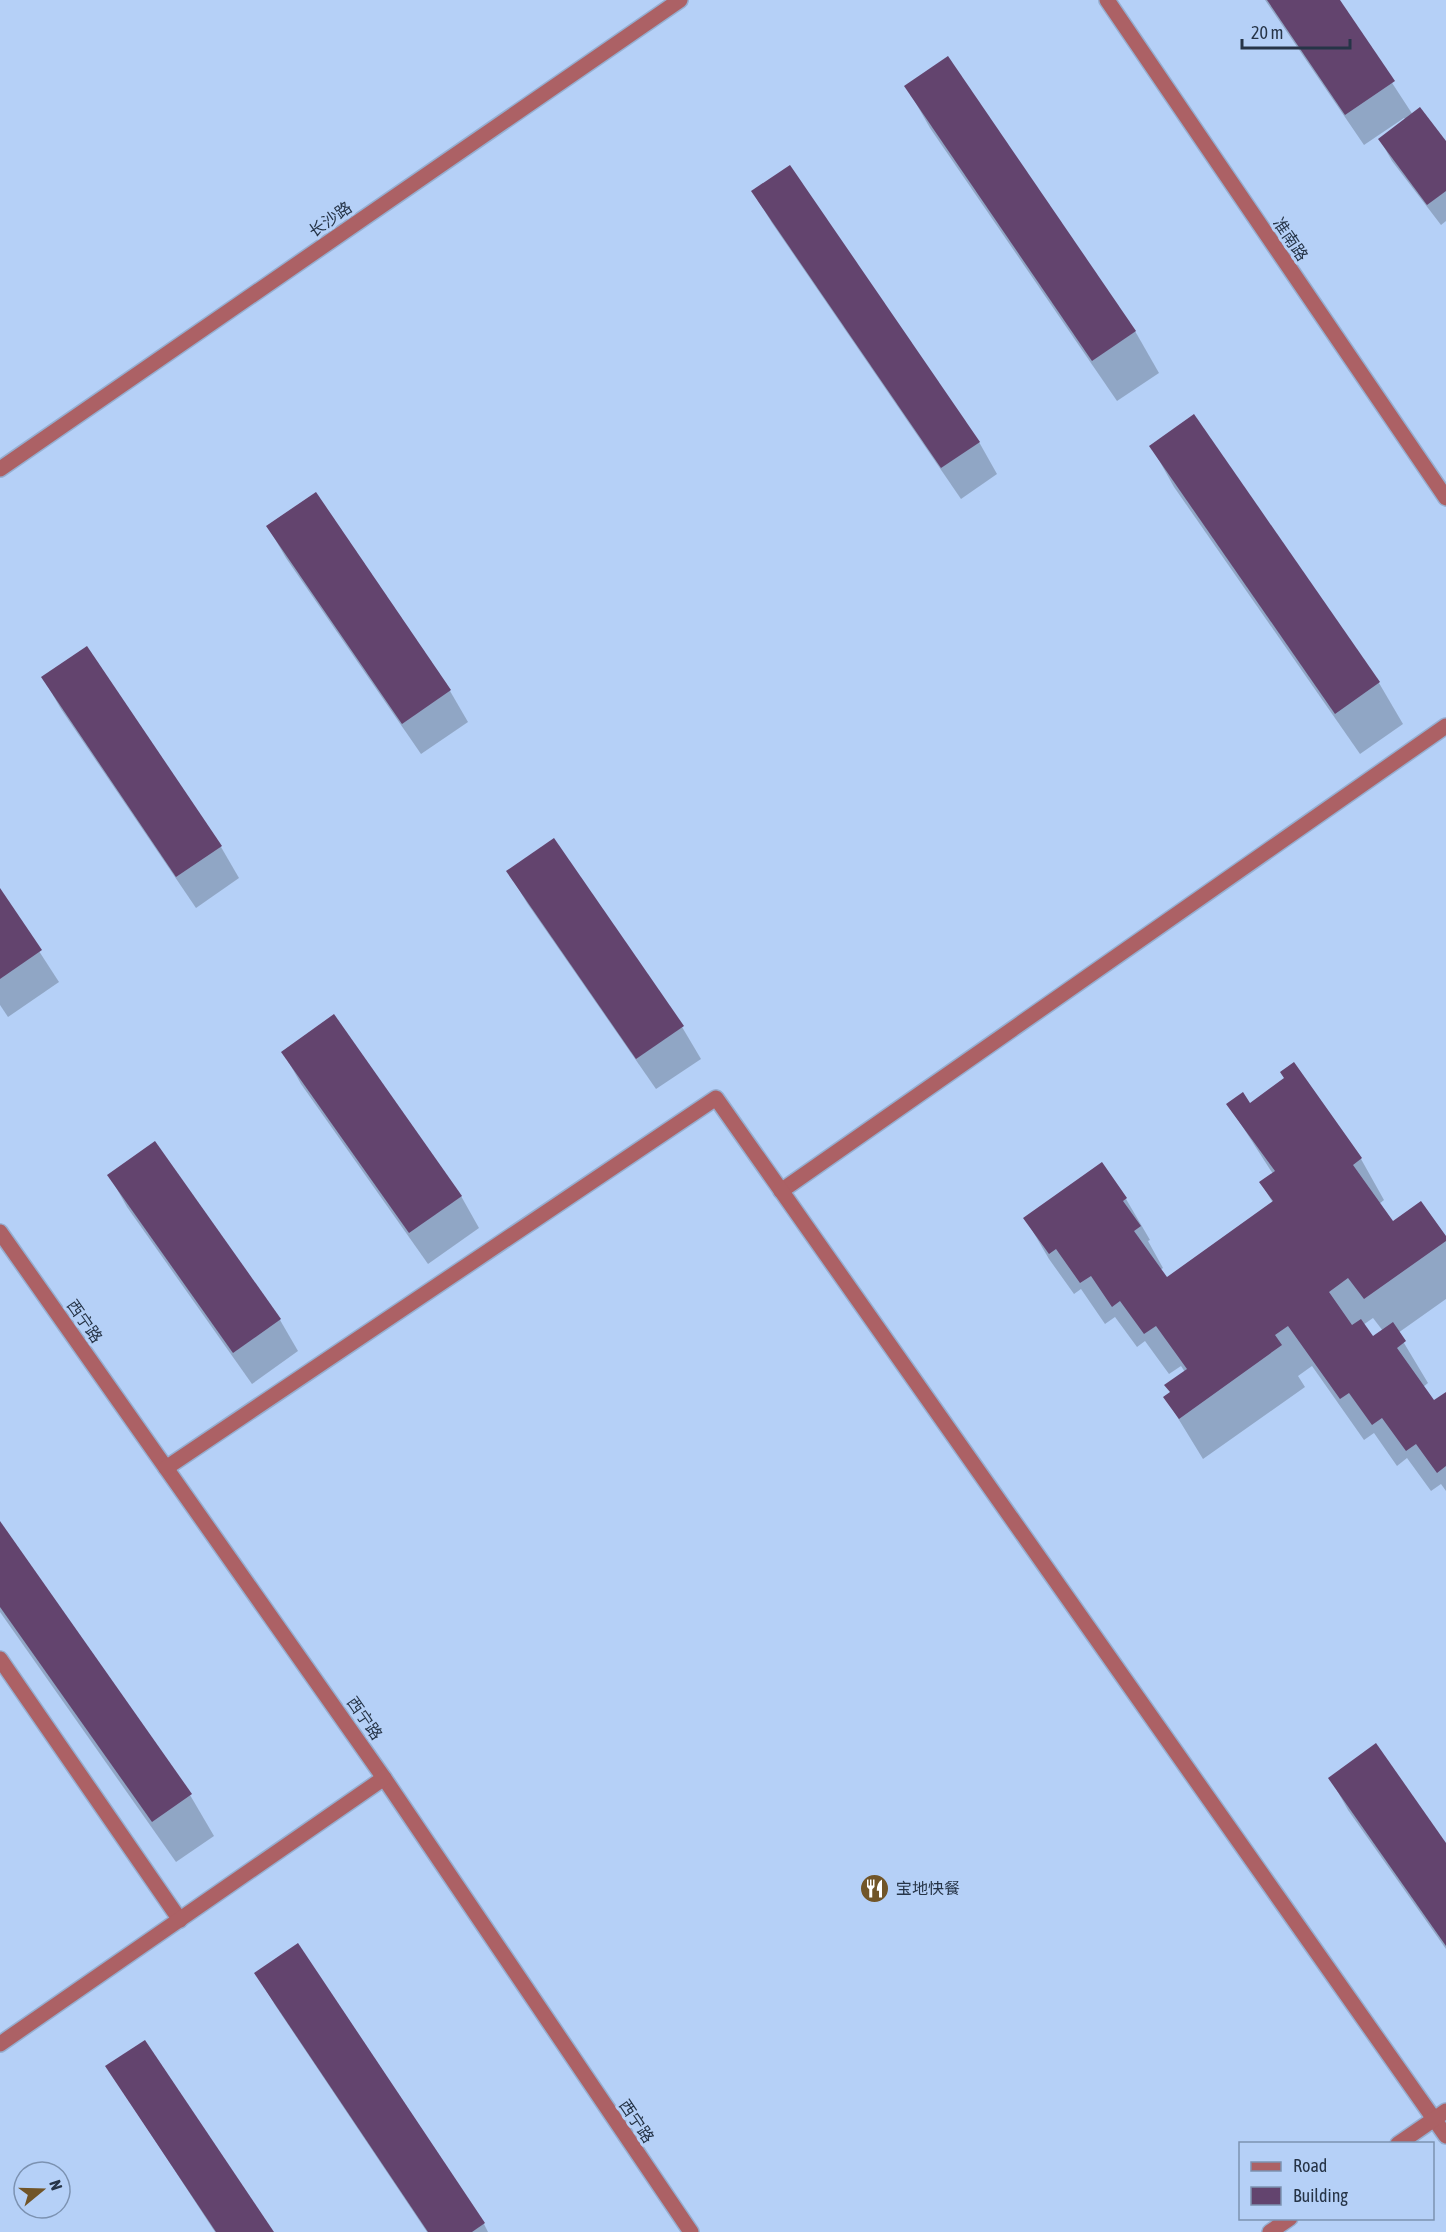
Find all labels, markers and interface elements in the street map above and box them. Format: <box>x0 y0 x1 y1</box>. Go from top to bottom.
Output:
scale bar <box>1242 12 1350 50</box>
text: 20 m <box>1251 22 1283 43</box>
street label: 长沙路 <box>305 198 355 240</box>
street label: 准南路 <box>1270 214 1312 264</box>
street label: 西宁路 <box>64 1296 106 1346</box>
street label: 西宁路 <box>344 1693 386 1743</box>
restaurant icon: 宝地快餐 <box>859 1872 891 1904</box>
place label: 宝地快餐 <box>896 1879 960 1897</box>
street label: 西宁路 <box>616 2096 658 2146</box>
legend <box>1239 2142 1434 2220</box>
text: Road <box>1293 2155 1327 2176</box>
north arrow <box>12 2160 72 2220</box>
text: N <box>46 2178 66 2193</box>
text: Building <box>1293 2185 1348 2206</box>

